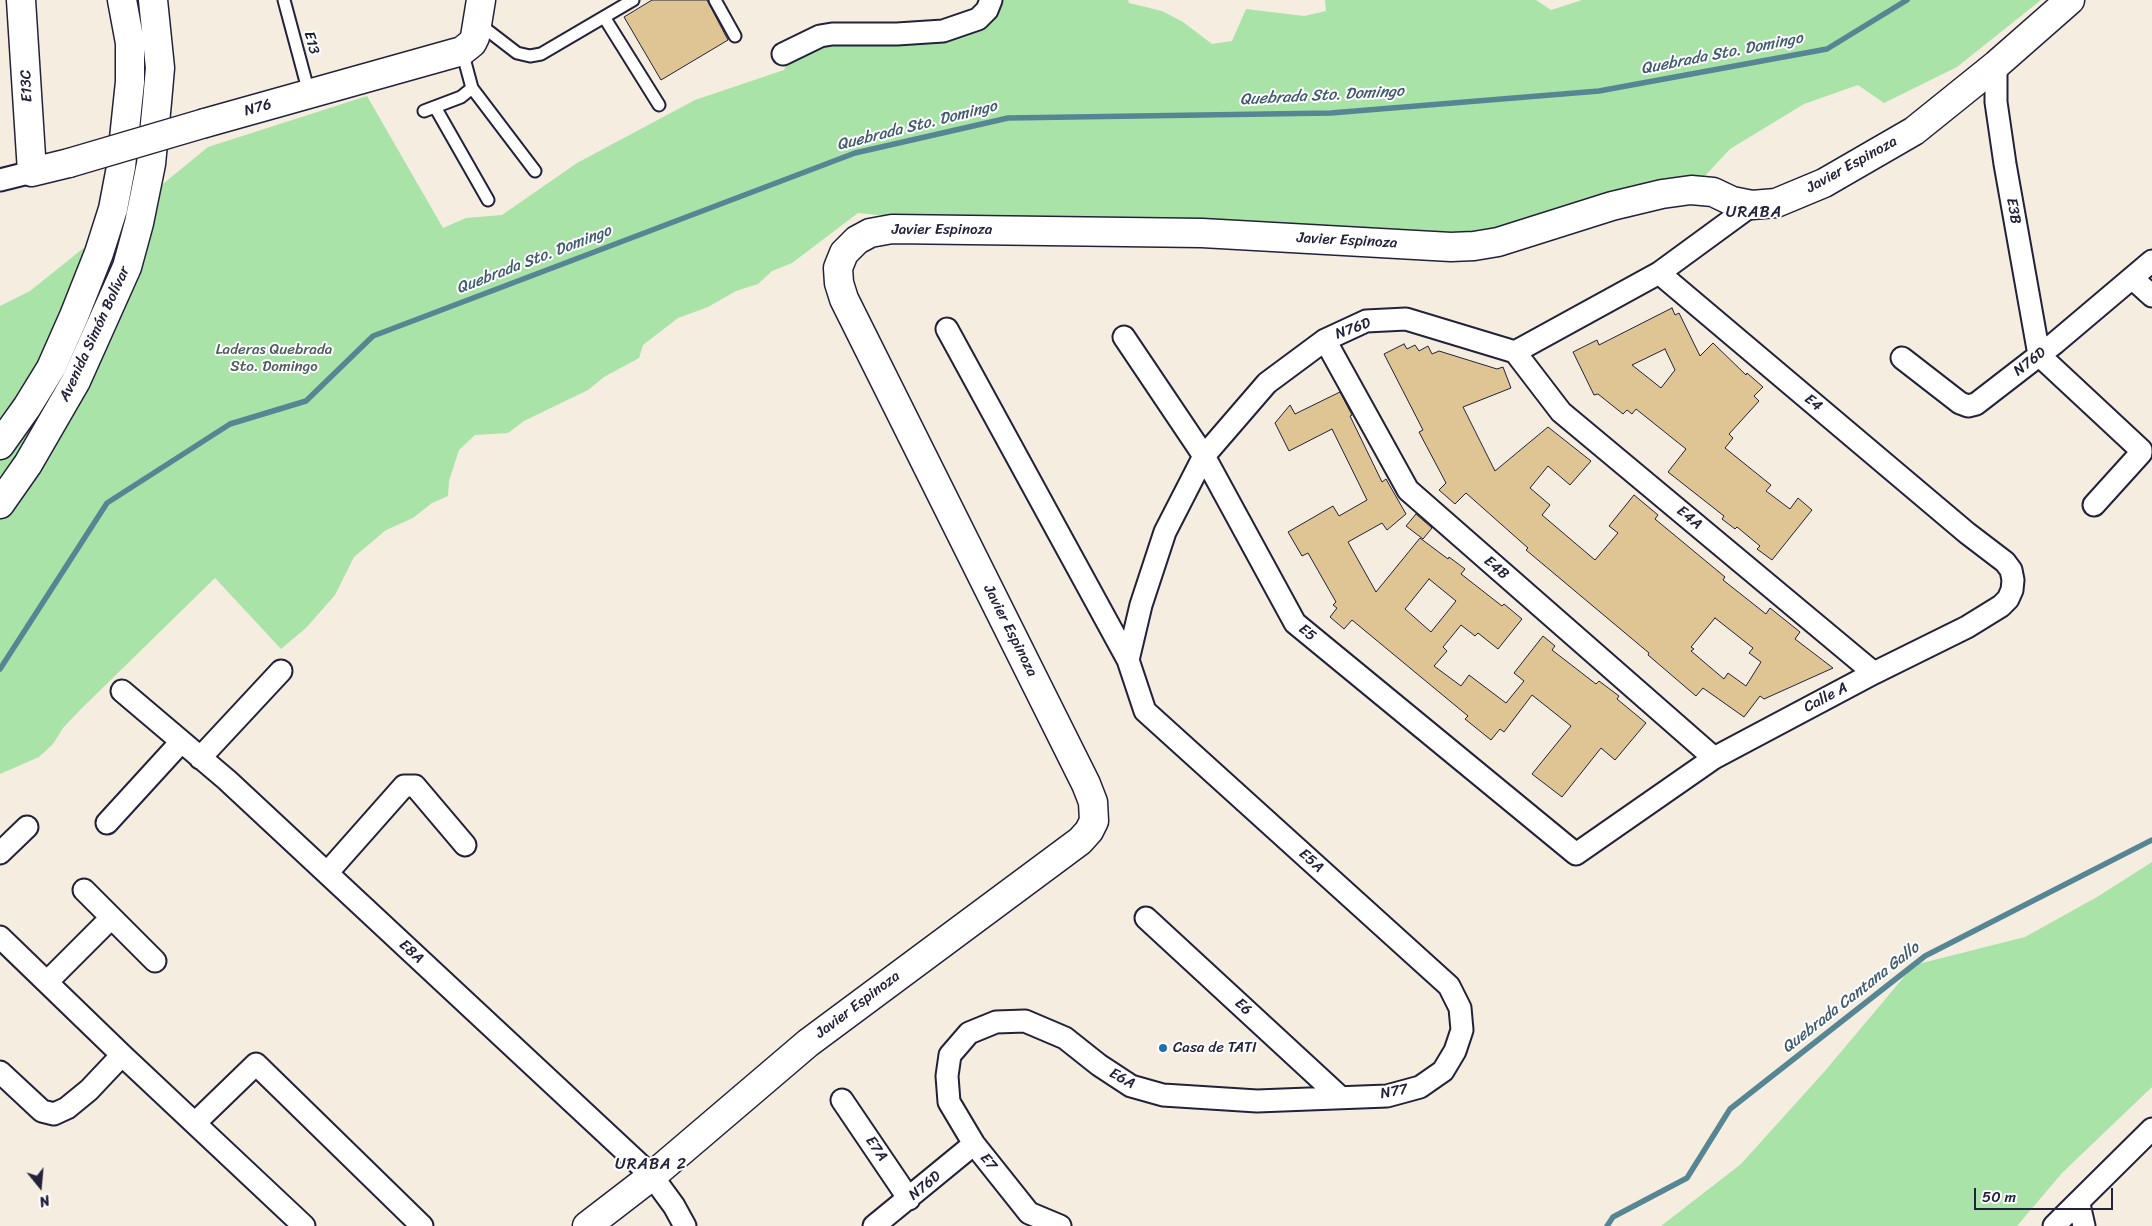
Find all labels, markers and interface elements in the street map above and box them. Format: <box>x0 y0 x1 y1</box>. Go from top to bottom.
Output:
water label: Quebrada Sto. Domingo <box>1640 29 1804 79</box>
street label: E13 <box>299 30 323 56</box>
street label: E13C <box>17 69 37 103</box>
water label: Quebrada Sto. Domingo <box>1239 82 1405 110</box>
street label: N76 <box>242 96 274 120</box>
water label: Quebrada Sto. Domingo <box>835 97 999 155</box>
street label: Javier Espinoza <box>1804 133 1900 197</box>
street label: E3B <box>2002 197 2024 225</box>
district label: URABA <box>1725 203 1783 223</box>
street label: Javier Espinoza <box>892 221 992 239</box>
water label: Quebrada Sto. Domingo <box>454 222 614 298</box>
street label: Javier Espinoza <box>1296 229 1398 253</box>
street label: Avenida Simón Bolívar <box>56 264 134 404</box>
street label: N76D <box>1333 314 1373 344</box>
park label: Laderas Quebrada Sto. Domingo <box>216 341 332 376</box>
street label: N76D <box>2010 344 2050 380</box>
street label: E4 <box>1800 390 1826 416</box>
street label: E4A <box>1673 502 1705 534</box>
street label: E4B <box>1480 552 1512 584</box>
street label: Javier Espinoza <box>979 582 1041 680</box>
street label: E5 <box>1295 620 1319 646</box>
street label: Calle A <box>1801 679 1851 717</box>
street label: E5A <box>1295 845 1327 877</box>
street label: E8A <box>395 936 427 968</box>
water label: Quebrada Cantana Gallo <box>1779 938 1923 1058</box>
street label: Javier Espinoza <box>812 968 904 1042</box>
street label: E6 <box>1231 995 1255 1019</box>
place label: Casa de TATI <box>1173 1039 1257 1057</box>
marker: Casa de TATI <box>1157 1042 1169 1054</box>
street label: E6A <box>1106 1065 1138 1093</box>
street label: N77 <box>1379 1081 1409 1103</box>
street label: E7A <box>861 1133 891 1165</box>
street label: E7 <box>976 1150 1000 1174</box>
district label: URABA 2 <box>614 1155 688 1175</box>
north arrow <box>15 1161 65 1211</box>
street label: N76D <box>905 1167 945 1205</box>
scale bar <box>1977 1178 2116 1210</box>
text: 50 m <box>1982 1184 2016 1210</box>
text: N <box>36 1187 53 1214</box>

